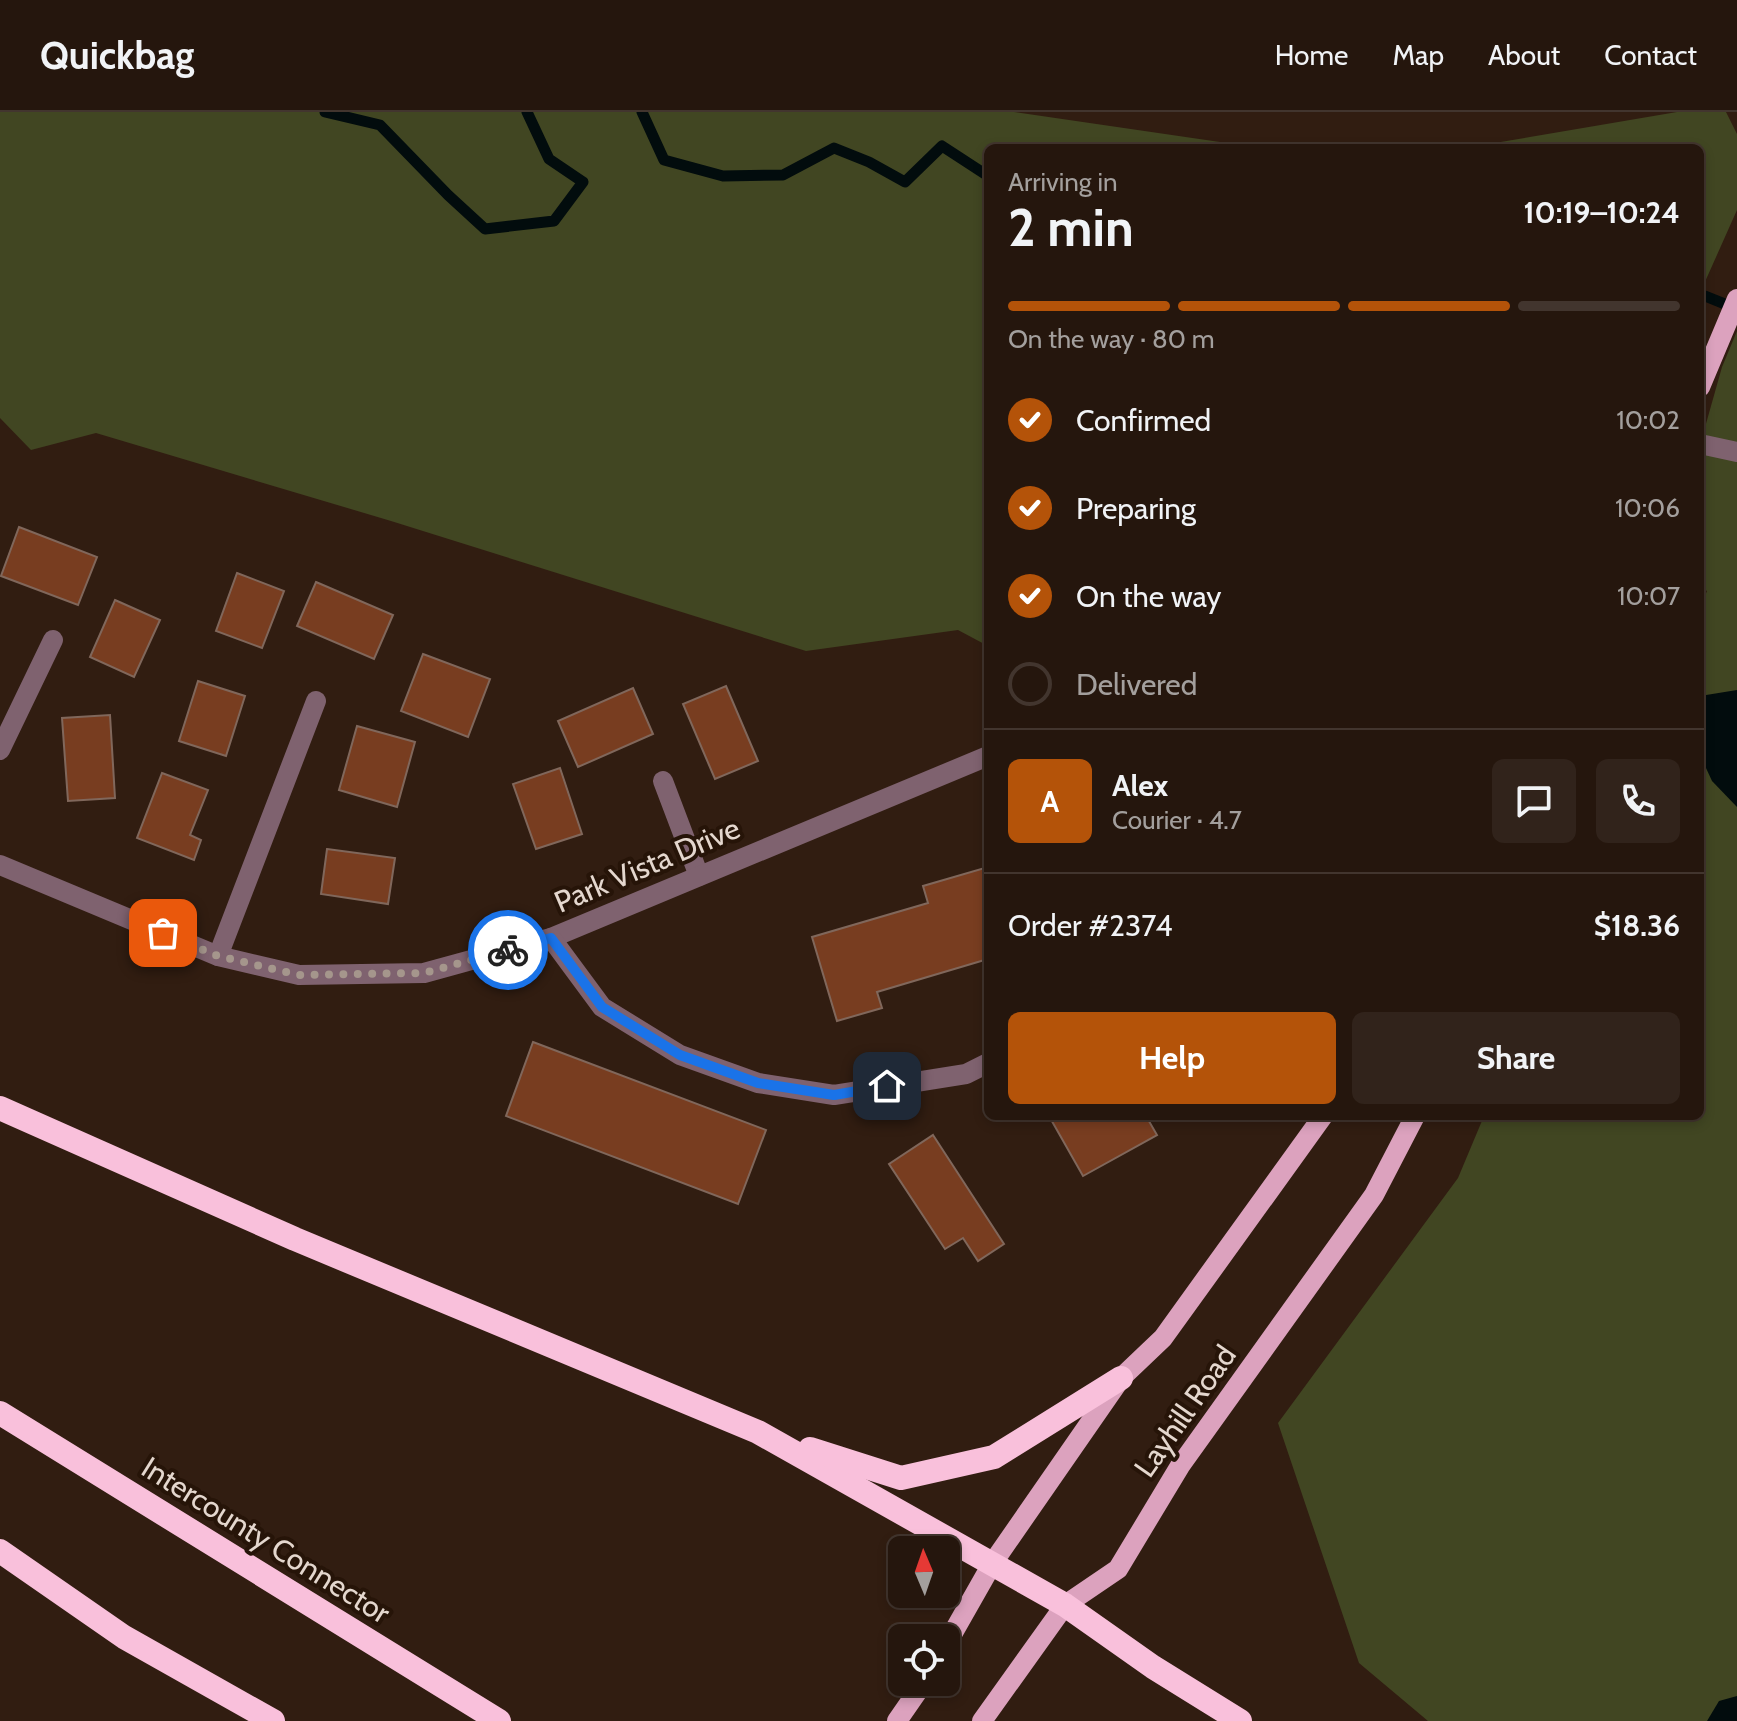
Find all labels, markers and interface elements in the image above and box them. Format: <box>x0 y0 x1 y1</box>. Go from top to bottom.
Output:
text: Quickbag <box>40 32 194 79</box>
text: Home <box>1275 38 1348 72</box>
text: Map <box>1392 38 1444 72</box>
text: About <box>1488 38 1560 72</box>
text: Contact <box>1604 38 1697 72</box>
text: Arriving in <box>1008 166 1118 198</box>
text: 10:19–10:24 <box>1524 194 1680 231</box>
text: 2 min <box>1008 196 1134 259</box>
text: On the way · 80 m <box>1008 323 1215 355</box>
icon: check <box>1008 398 1052 442</box>
text: Confirmed <box>1076 402 1211 439</box>
text: 10:02 <box>1616 404 1680 436</box>
icon: check <box>1008 486 1052 530</box>
text: Preparing <box>1076 490 1196 527</box>
text: 10:06 <box>1615 492 1680 524</box>
icon: check <box>1008 574 1052 618</box>
text: On the way <box>1076 578 1221 615</box>
text: 10:07 <box>1617 580 1680 612</box>
text: Delivered <box>1076 666 1197 703</box>
button: chat <box>1492 759 1576 843</box>
button: phone <box>1596 759 1680 843</box>
text: Alex <box>1112 767 1168 804</box>
text: A <box>1041 783 1059 820</box>
text: Courier · 4.7 <box>1112 804 1242 836</box>
street label: Park Vista Drive <box>549 809 745 921</box>
pin <box>129 899 197 967</box>
text: Order #2374 <box>1008 907 1173 944</box>
text: $18.36 <box>1594 907 1680 944</box>
courier <box>468 910 548 990</box>
icon: bag <box>141 911 185 955</box>
icon: bike <box>486 928 530 972</box>
button: Help <box>1008 1012 1336 1104</box>
button: Share <box>1352 1012 1680 1104</box>
pin <box>853 1052 921 1120</box>
icon: home <box>865 1064 909 1108</box>
street label: Layhill Road <box>1126 1338 1244 1484</box>
street label: Intercounty Connector <box>135 1449 397 1632</box>
north arrow <box>888 1536 960 1608</box>
map controls <box>888 1536 960 1696</box>
button: locate <box>888 1624 960 1696</box>

